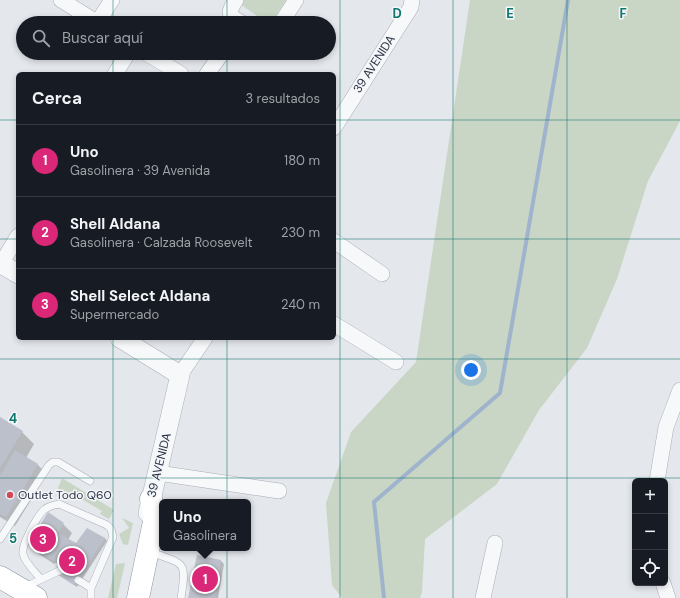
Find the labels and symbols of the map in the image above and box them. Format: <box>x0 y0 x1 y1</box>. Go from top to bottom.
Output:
text: D <box>392 5 402 22</box>
text: E <box>506 5 514 22</box>
text: F <box>619 5 627 22</box>
street label: 39 AVENIDA <box>349 32 399 96</box>
your location <box>461 360 481 380</box>
text: 4 <box>9 410 17 427</box>
street label: 39 AVENIDA <box>143 431 175 499</box>
place label: Outlet Todo Q60 <box>18 487 112 503</box>
marker: Outlet Todo Q60 <box>5 490 15 500</box>
pin: 3 <box>30 524 56 554</box>
text: 5 <box>9 530 17 547</box>
pin: 2 <box>59 546 85 576</box>
pin: 1 <box>192 564 218 594</box>

